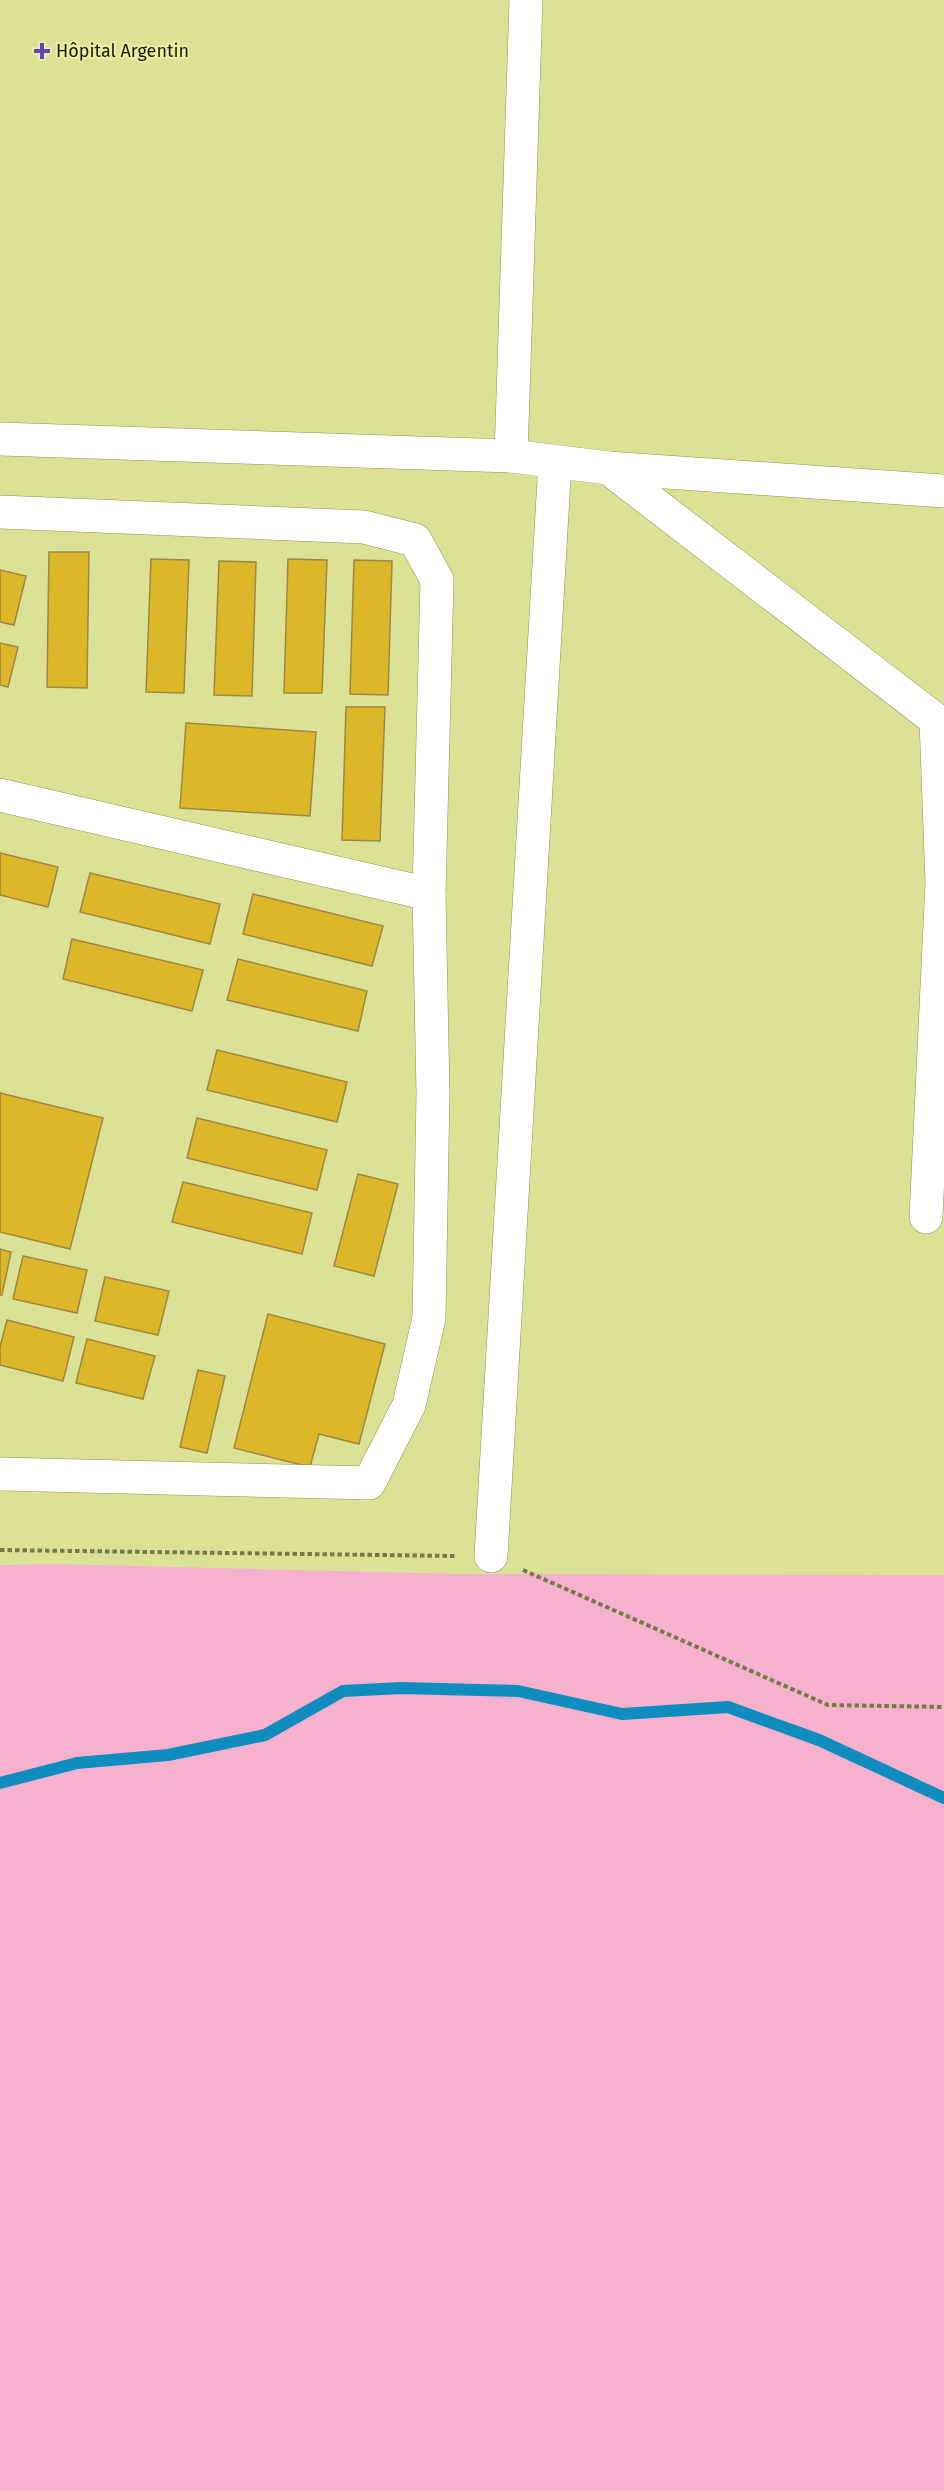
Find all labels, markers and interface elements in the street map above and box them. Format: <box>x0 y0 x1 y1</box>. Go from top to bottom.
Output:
place label: Hôpital Argentin <box>56 40 189 62</box>
marker: Hôpital Argentin <box>33 42 51 60</box>

